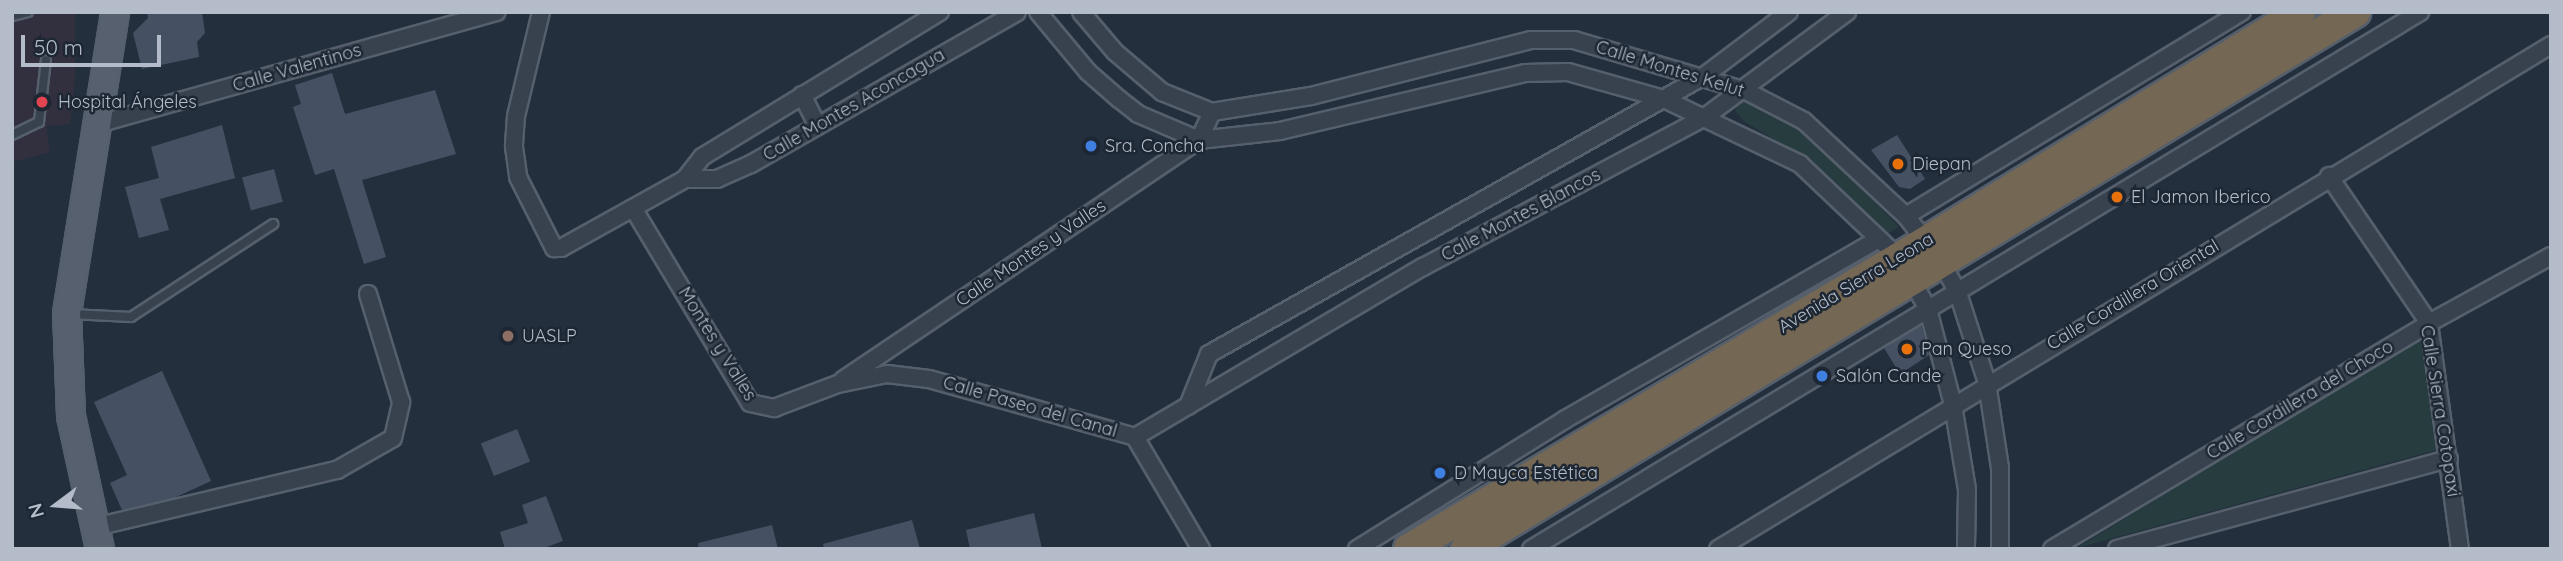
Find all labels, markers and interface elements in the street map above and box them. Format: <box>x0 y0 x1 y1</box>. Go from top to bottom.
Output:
scale bar <box>24 21 164 65</box>
text: 50 m <box>34 34 83 60</box>
street label: Calle Montes Kelut <box>1593 36 1747 102</box>
street label: Calle Valentinos <box>230 39 364 97</box>
street label: Calle Montes Aconcagua <box>759 44 949 166</box>
place label: Hospital Ángeles <box>58 91 197 113</box>
marker: Hospital Ángeles <box>32 92 52 112</box>
place label: Sra. Concha <box>1105 135 1204 157</box>
marker: Sra. Concha <box>1083 138 1099 154</box>
place label: Diepan <box>1912 153 1971 175</box>
marker: Diepan <box>1890 156 1906 172</box>
street label: Calle Montes Blancos <box>1438 164 1604 266</box>
place label: El Jamon Iberico <box>2131 186 2271 208</box>
marker: El Jamon Iberico <box>2109 189 2125 205</box>
street label: Calle Montes y Valles <box>952 195 1110 311</box>
street label: Avenida Sierra Leona <box>1774 228 1938 338</box>
street label: Calle Cordillera Oriental <box>2043 235 2223 355</box>
street label: Montes y Valles <box>673 283 761 405</box>
street label: Calle Sierra Cotopaxi <box>2416 324 2464 498</box>
place label: UASLP <box>522 325 577 347</box>
marker: UASLP <box>500 328 516 344</box>
street label: Calle Cordillera del Choco <box>2203 336 2397 464</box>
place label: Pan Queso <box>1921 338 2012 360</box>
marker: Pan Queso <box>1899 341 1915 357</box>
place label: Salón Cande <box>1836 365 1941 387</box>
marker: Salón Cande <box>1814 368 1830 384</box>
street label: Calle Paseo del Canal <box>940 372 1120 442</box>
place label: D Mayca Estética <box>1454 462 1598 484</box>
marker: D Mayca Estética <box>1432 465 1448 481</box>
north arrow <box>21 470 91 540</box>
text: N <box>22 501 49 521</box>

